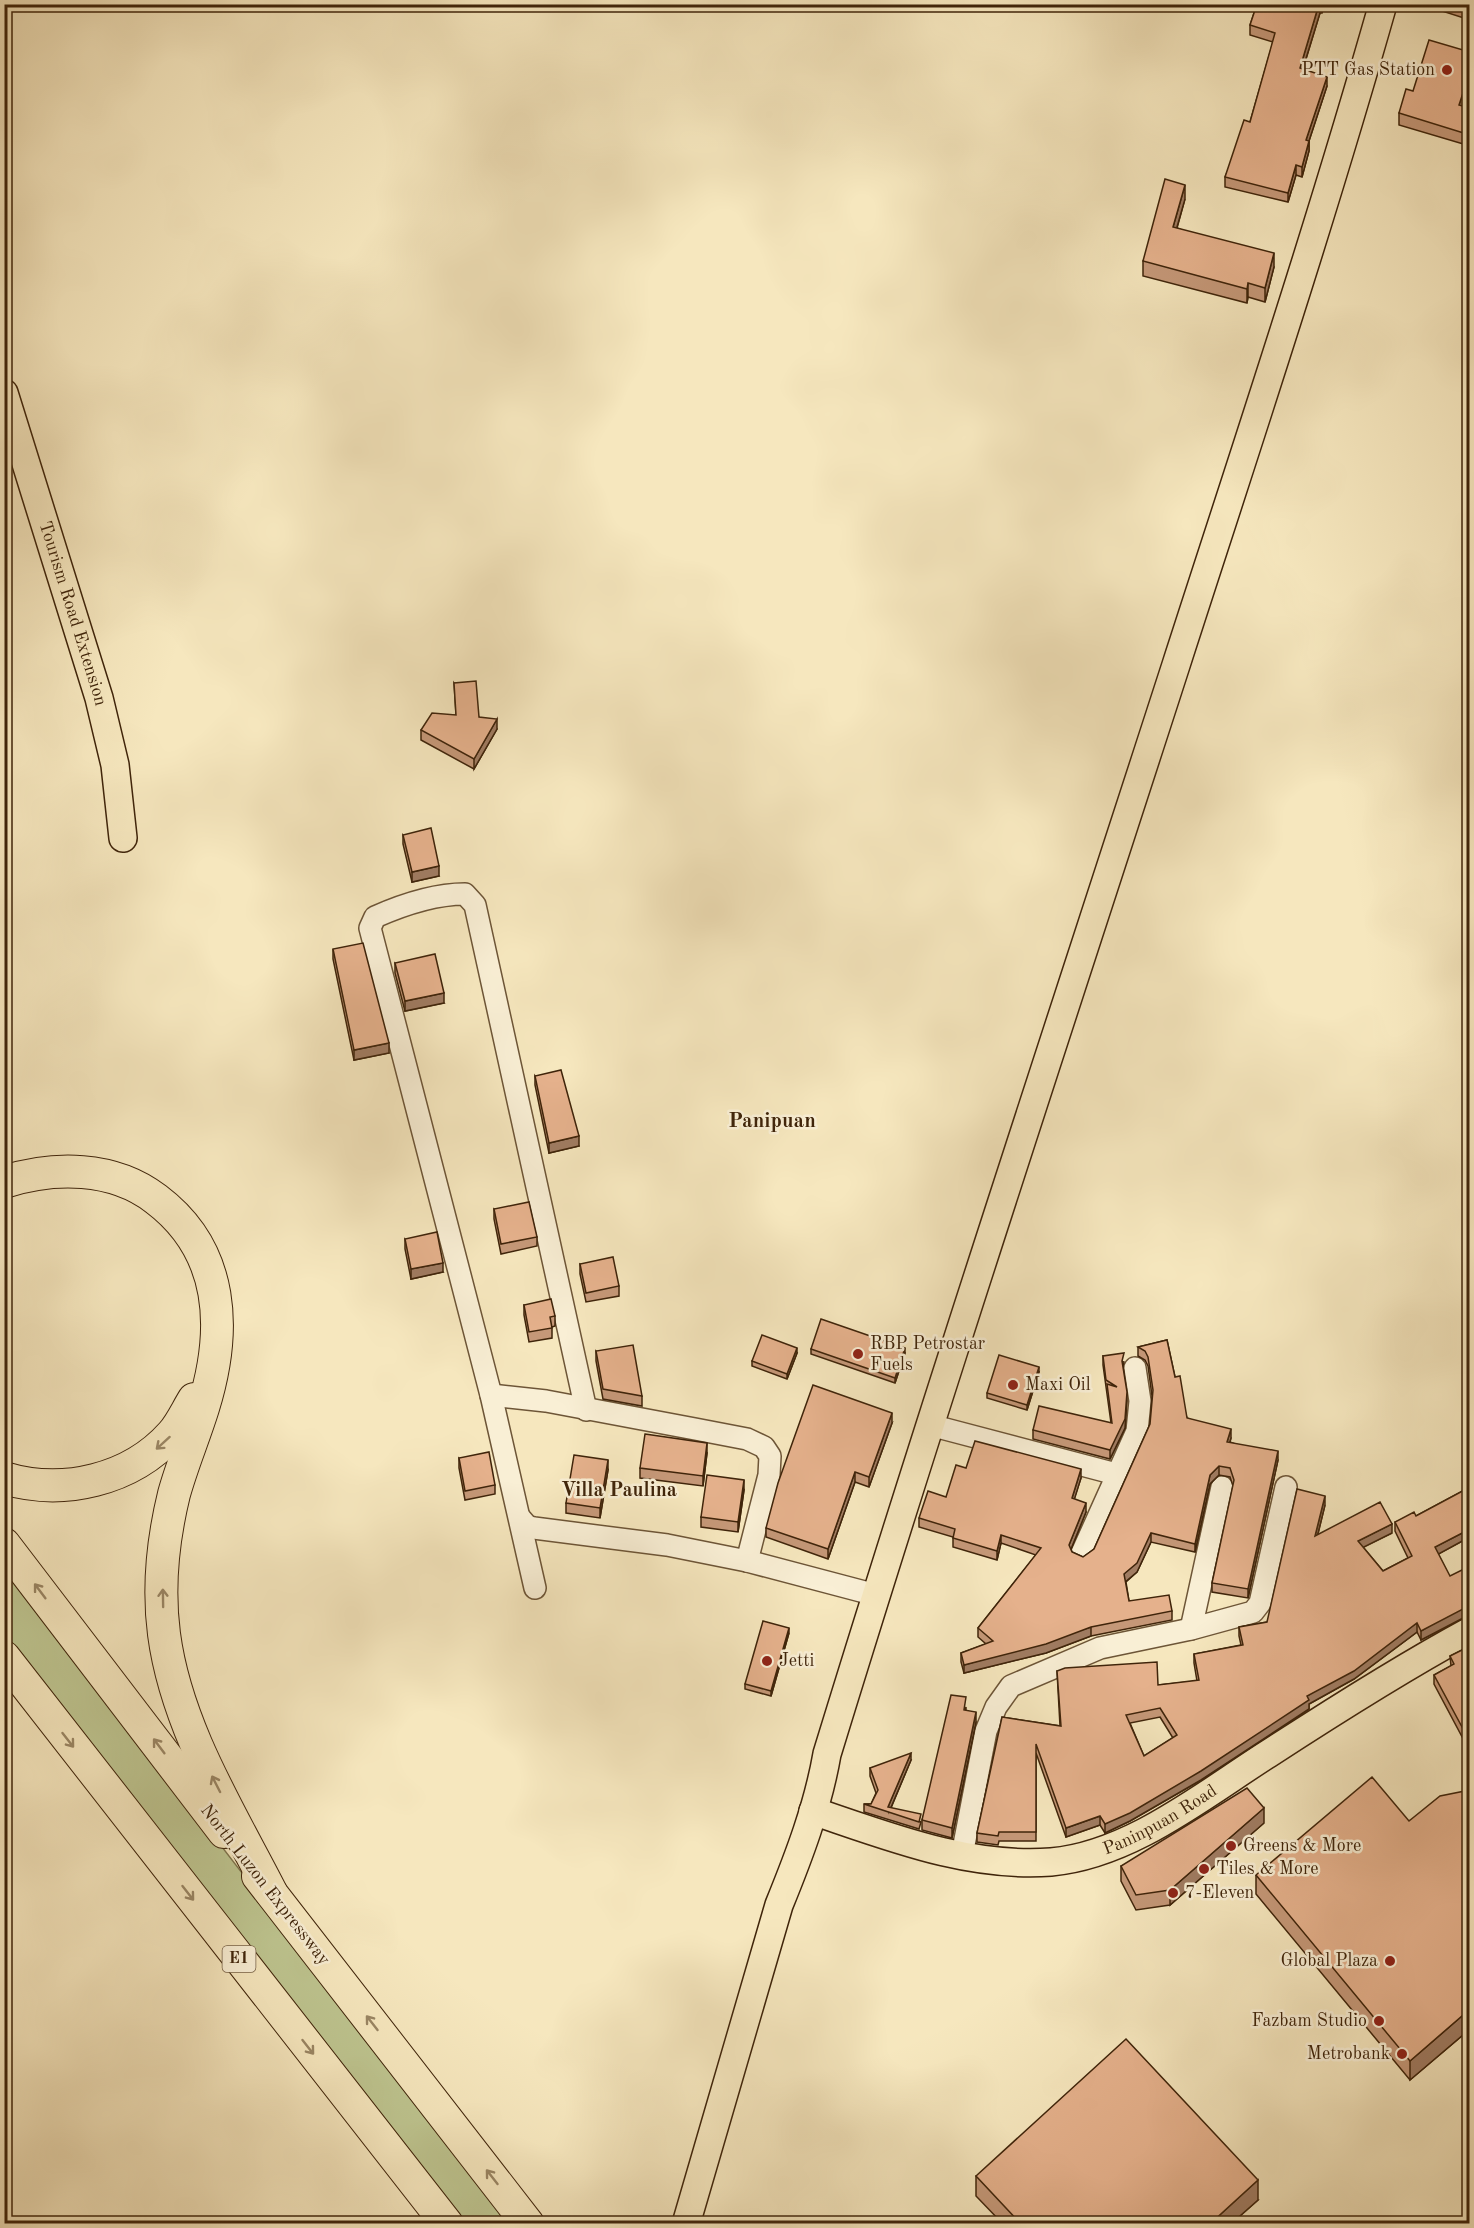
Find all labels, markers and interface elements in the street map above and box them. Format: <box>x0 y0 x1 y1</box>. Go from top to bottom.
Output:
place label: PTT Gas Station <box>1301 61 1435 79</box>
marker: PTT Gas Station <box>1440 63 1454 77</box>
street label: Tourism Road Extension <box>36 519 110 708</box>
district label: Panipuan <box>728 1111 816 1132</box>
place label: RBP Petrostar Fuels <box>870 1335 986 1374</box>
marker: RBP Petrostar Fuels <box>851 1347 865 1361</box>
place label: Maxi Oil <box>1025 1376 1091 1394</box>
marker: Maxi Oil <box>1006 1378 1020 1392</box>
one-way arrow <box>155 1435 171 1449</box>
district label: Villa Paulina <box>561 1481 677 1501</box>
one-way arrow <box>34 1583 47 1599</box>
one-way arrow <box>157 1589 168 1609</box>
place label: Jetti <box>779 1652 815 1670</box>
marker: Jetti <box>760 1654 774 1668</box>
one-way arrow <box>61 1731 74 1747</box>
one-way arrow <box>152 1738 165 1754</box>
one-way arrow <box>210 1775 221 1793</box>
street label: Paninpuan Road <box>1100 1782 1220 1859</box>
street label: North Luzon Expressway <box>197 1801 333 1969</box>
place label: Greens & More <box>1243 1837 1361 1855</box>
marker: Greens & More <box>1224 1839 1238 1853</box>
place label: Tiles & More <box>1216 1860 1319 1878</box>
marker: Tiles & More <box>1197 1862 1211 1876</box>
place label: 7-Eleven <box>1185 1884 1255 1902</box>
one-way arrow <box>182 1885 195 1901</box>
marker: 7-Eleven <box>1166 1886 1180 1900</box>
road number: E1 <box>222 1946 256 1972</box>
place label: Global Plaza <box>1280 1952 1378 1970</box>
marker: Global Plaza <box>1383 1954 1397 1968</box>
place label: Fazbam Studio <box>1251 2012 1367 2030</box>
marker: Fazbam Studio <box>1372 2014 1386 2028</box>
one-way arrow <box>366 2016 379 2032</box>
one-way arrow <box>302 2038 315 2054</box>
place label: Metrobank <box>1307 2045 1390 2063</box>
marker: Metrobank <box>1395 2047 1409 2061</box>
one-way arrow <box>486 2170 498 2186</box>

